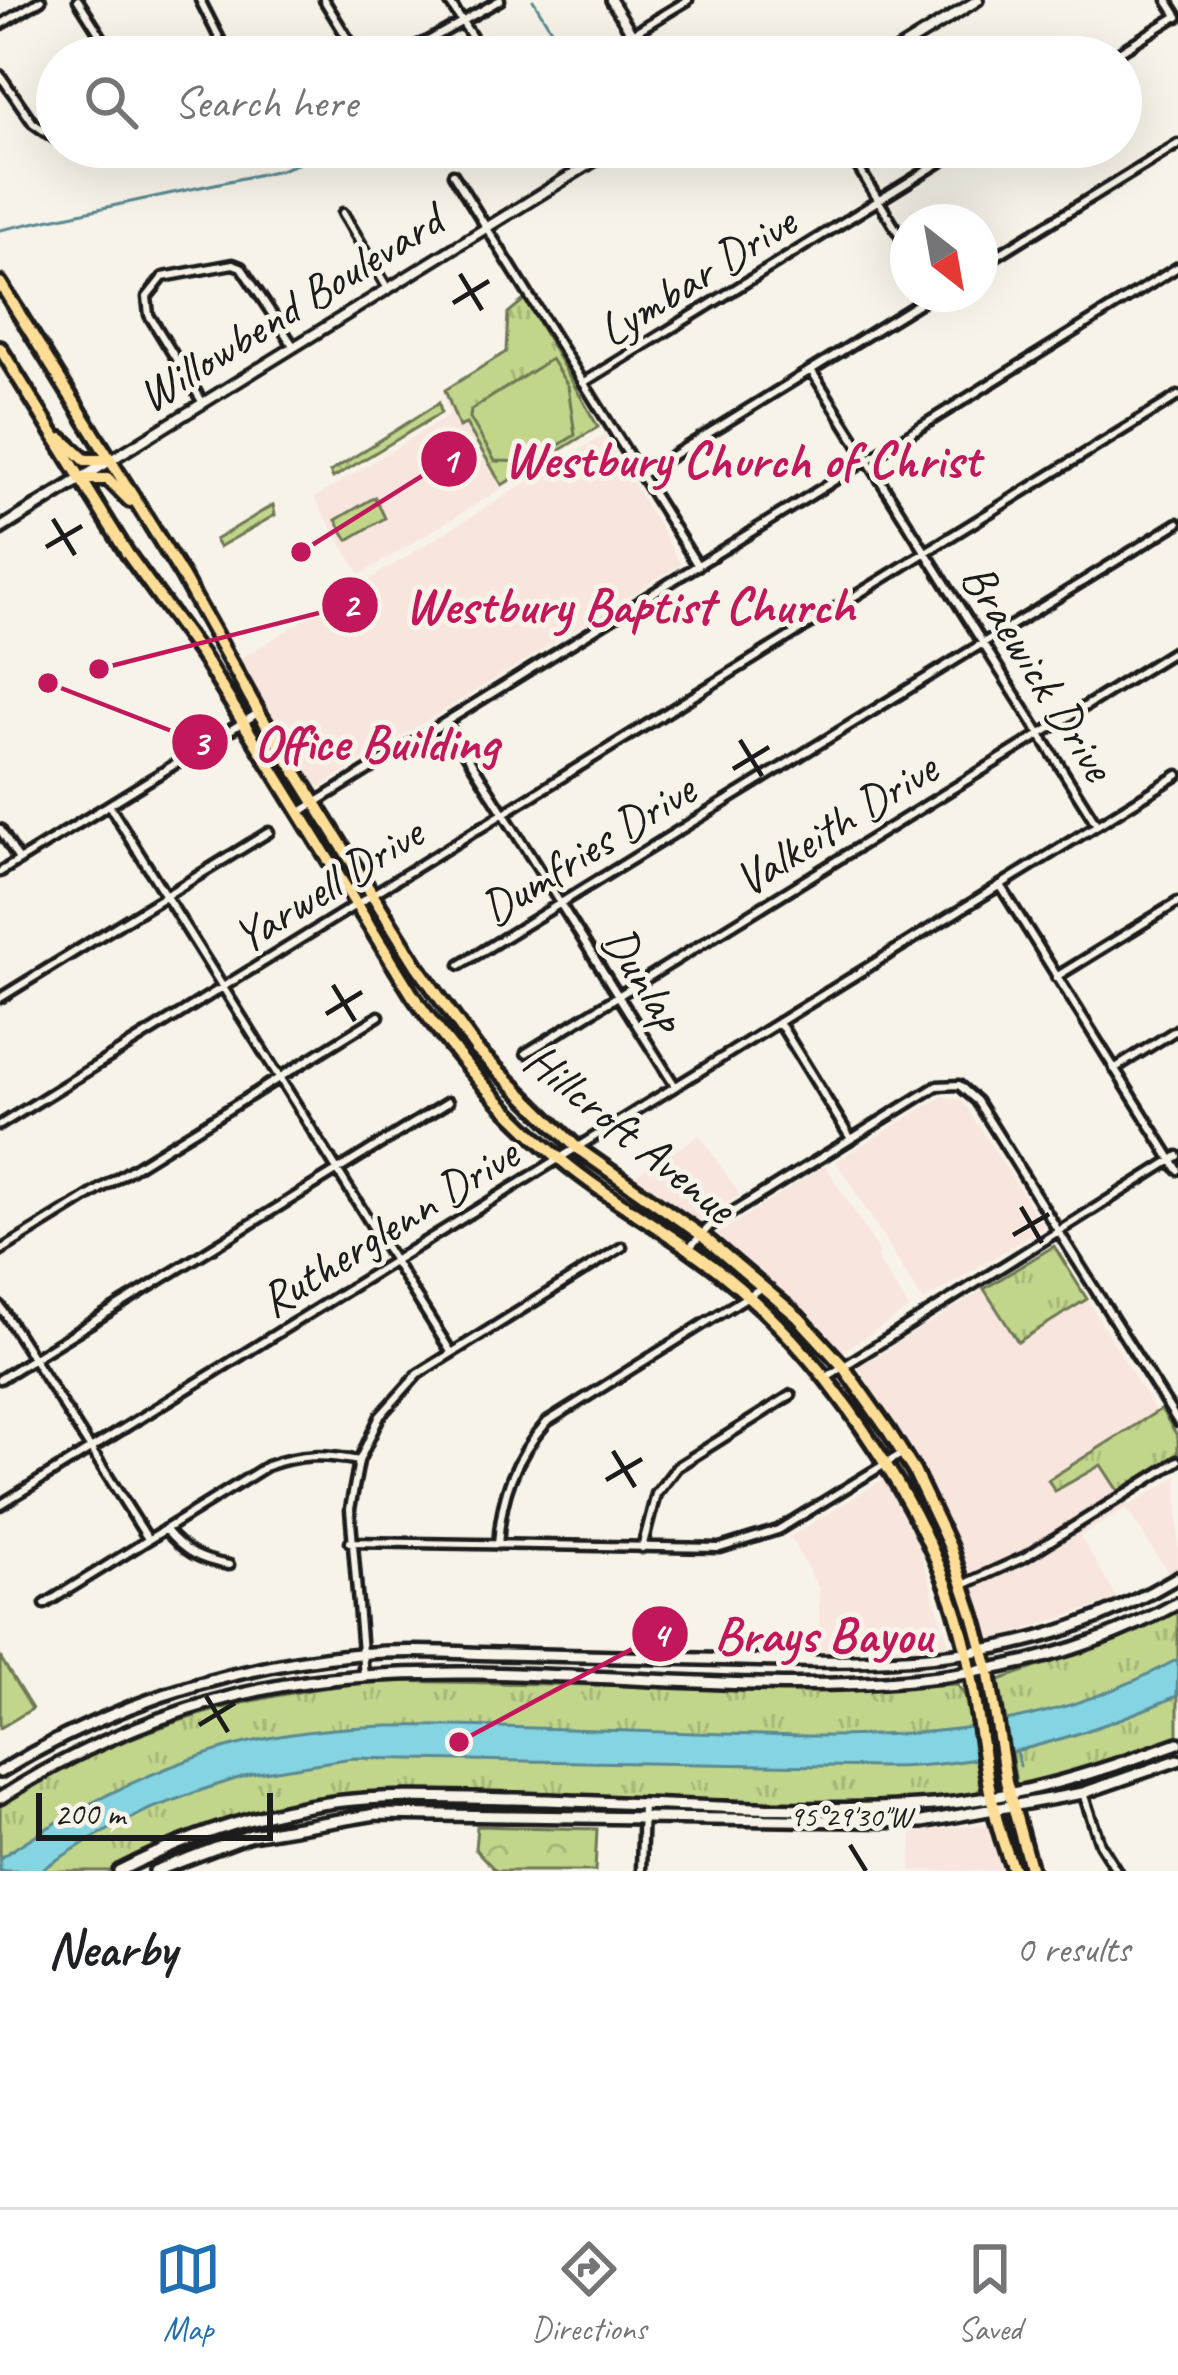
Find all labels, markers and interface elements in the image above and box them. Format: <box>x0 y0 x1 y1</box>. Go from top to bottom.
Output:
search box <box>36 36 1142 168</box>
icon: search <box>78 69 144 135</box>
text: Search here <box>174 74 357 131</box>
street label: Willowbend Boulevard <box>126 186 459 425</box>
street label: Lymbar Drive <box>587 190 809 360</box>
north arrow <box>890 204 998 312</box>
callout: Westbury Church of Christ <box>419 416 1005 503</box>
text: Westbury Church of Christ <box>504 428 986 492</box>
text: 1 <box>441 437 461 483</box>
street label: Braewick Drive <box>948 552 1130 794</box>
callout: Westbury Baptist Church <box>320 561 879 648</box>
text: Westbury Baptist Church <box>405 574 858 638</box>
text: 2 <box>342 582 362 628</box>
callout: Office Building <box>170 699 522 786</box>
text: Office Building <box>254 711 503 775</box>
text: 3 <box>192 720 212 766</box>
street label: Valkeith Drive <box>723 736 951 910</box>
street label: Dumfries Drive <box>469 758 709 938</box>
street label: Yarwell Drive <box>221 801 437 967</box>
street label: Dunlap <box>589 915 701 1045</box>
street label: Hillcroft Avenue <box>512 1029 751 1238</box>
street label: Rutherglenn Drive <box>248 1122 532 1330</box>
callout: Brays Bayou <box>630 1591 956 1678</box>
text: Brays Bayou <box>714 1603 935 1667</box>
text: 4 <box>652 1612 672 1658</box>
scale bar <box>36 1787 273 1840</box>
text: 200 m <box>54 1793 125 1835</box>
text: 95°29'30"W <box>789 1797 916 1835</box>
text: Nearby <box>48 1917 176 1981</box>
text: 0 results <box>1016 1925 1130 1974</box>
tab: Map <box>155 2236 221 2350</box>
tab: Directions <box>532 2236 646 2350</box>
tab: Saved <box>957 2236 1023 2350</box>

